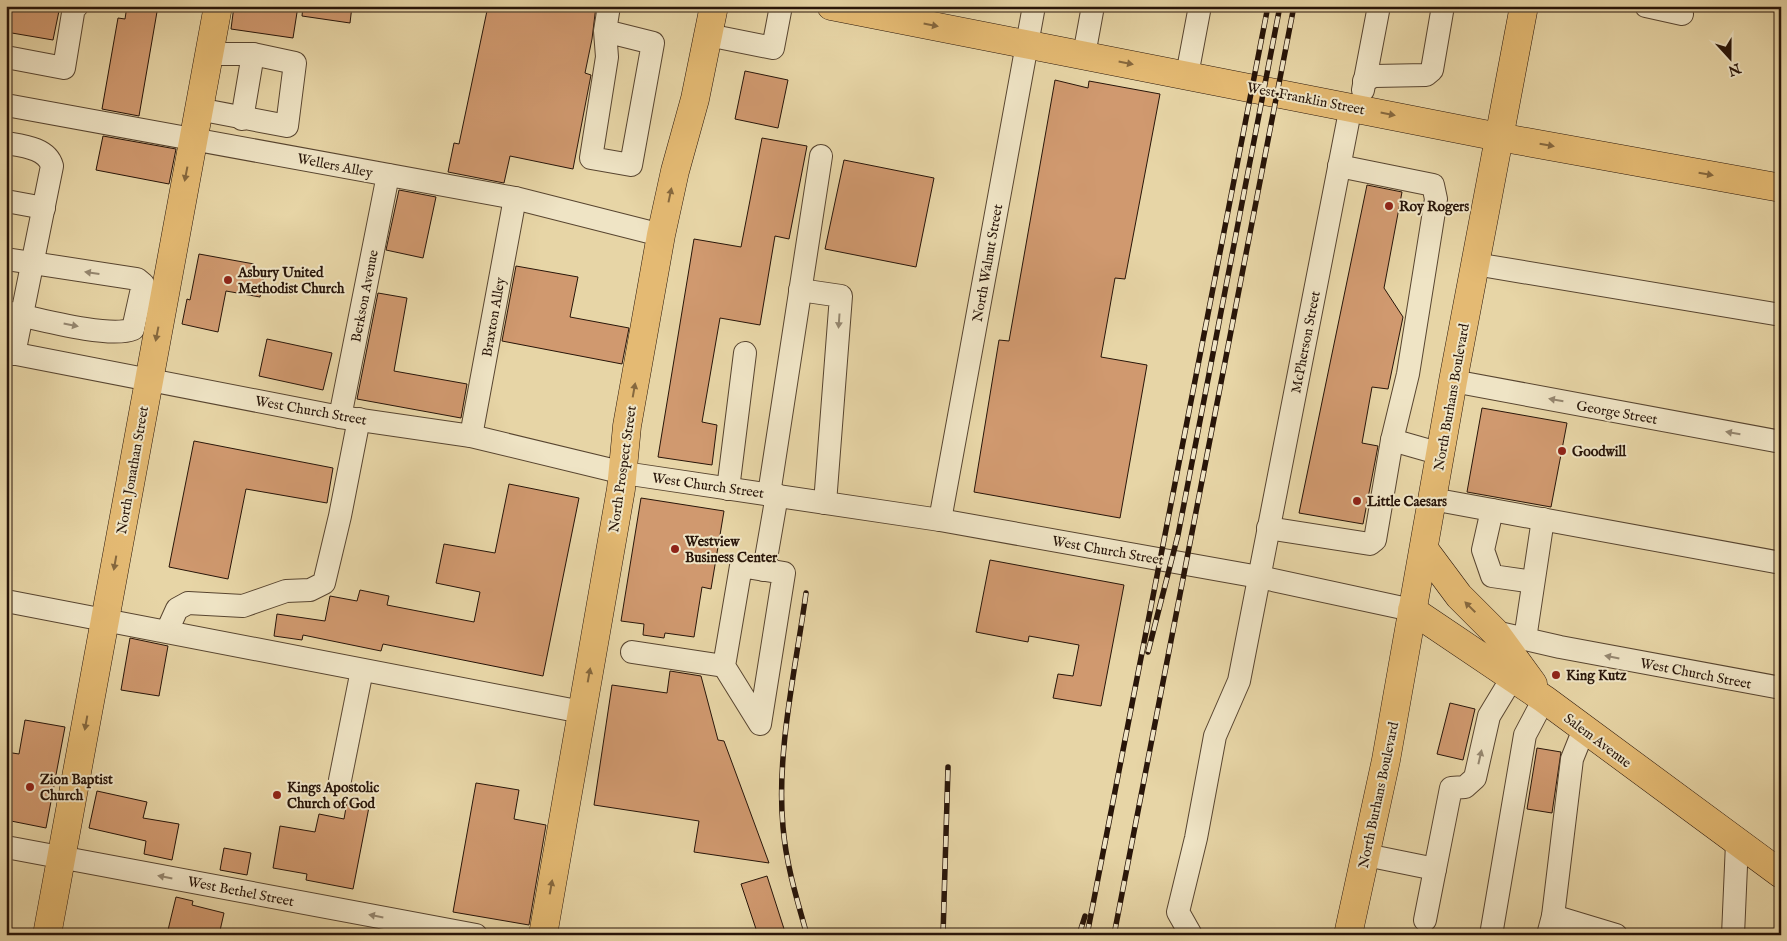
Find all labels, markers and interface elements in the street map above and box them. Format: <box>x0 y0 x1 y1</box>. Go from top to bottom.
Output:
one-way arrow <box>923 22 939 30</box>
north arrow <box>1704 32 1754 82</box>
text: N <box>1725 58 1744 80</box>
one-way arrow <box>1118 60 1134 68</box>
street label: West Franklin Street <box>1245 79 1366 119</box>
one-way arrow <box>1381 110 1396 118</box>
one-way arrow <box>1539 142 1555 150</box>
street label: Wellers Alley <box>295 150 374 182</box>
one-way arrow <box>182 167 190 183</box>
one-way arrow <box>1699 171 1715 179</box>
one-way arrow <box>666 187 674 203</box>
place label: Roy Rogers <box>1399 198 1469 216</box>
marker: Roy Rogers <box>1383 200 1395 212</box>
street label: North Walnut Street <box>969 203 1007 323</box>
street label: Berkson Avenue <box>347 248 383 344</box>
place label: Asbury United Methodist Church <box>237 264 345 298</box>
one-way arrow <box>84 269 100 277</box>
marker: Asbury United Methodist Church <box>222 274 234 286</box>
street label: Braxton Alley <box>478 276 510 358</box>
street label: McPherson Street <box>1287 289 1325 395</box>
one-way arrow <box>835 313 843 329</box>
one-way arrow <box>63 321 78 329</box>
street label: North Burhans Boulevard <box>1430 322 1474 472</box>
one-way arrow <box>152 327 160 343</box>
one-way arrow <box>630 381 638 397</box>
street label: West Church Street <box>254 392 368 430</box>
one-way arrow <box>1547 396 1563 404</box>
street label: George Street <box>1575 397 1659 429</box>
street label: North Prospect Street <box>605 404 641 534</box>
street label: North Jonathan Street <box>113 405 153 536</box>
one-way arrow <box>1725 429 1740 437</box>
place label: Goodwill <box>1572 443 1627 461</box>
marker: Goodwill <box>1556 445 1568 457</box>
street label: West Church Street <box>651 469 765 503</box>
place label: Little Caesars <box>1367 493 1447 511</box>
marker: Little Caesars <box>1351 495 1363 507</box>
street label: West Church Street <box>1051 532 1165 570</box>
place label: Westview Business Center <box>684 533 778 567</box>
marker: Westview Business Center <box>669 543 681 555</box>
one-way arrow <box>110 555 118 571</box>
one-way arrow <box>1464 601 1476 613</box>
one-way arrow <box>1604 653 1620 661</box>
street label: West Church Street <box>1639 654 1753 694</box>
one-way arrow <box>585 667 593 683</box>
place label: King Kutz <box>1566 667 1627 685</box>
marker: King Kutz <box>1550 669 1562 681</box>
street label: Salem Avenue <box>1560 710 1635 772</box>
one-way arrow <box>81 715 89 731</box>
street label: North Burhans Boulevard <box>1355 720 1403 870</box>
one-way arrow <box>1476 750 1484 765</box>
place label: Zion Baptist Church <box>40 771 113 805</box>
place label: Kings Apostolic Church of God <box>287 779 379 813</box>
marker: Zion Baptist Church <box>24 781 36 793</box>
marker: Kings Apostolic Church of God <box>271 789 283 801</box>
one-way arrow <box>156 872 172 880</box>
street label: West Bethel Street <box>186 873 296 911</box>
one-way arrow <box>548 878 556 894</box>
one-way arrow <box>368 912 384 920</box>

